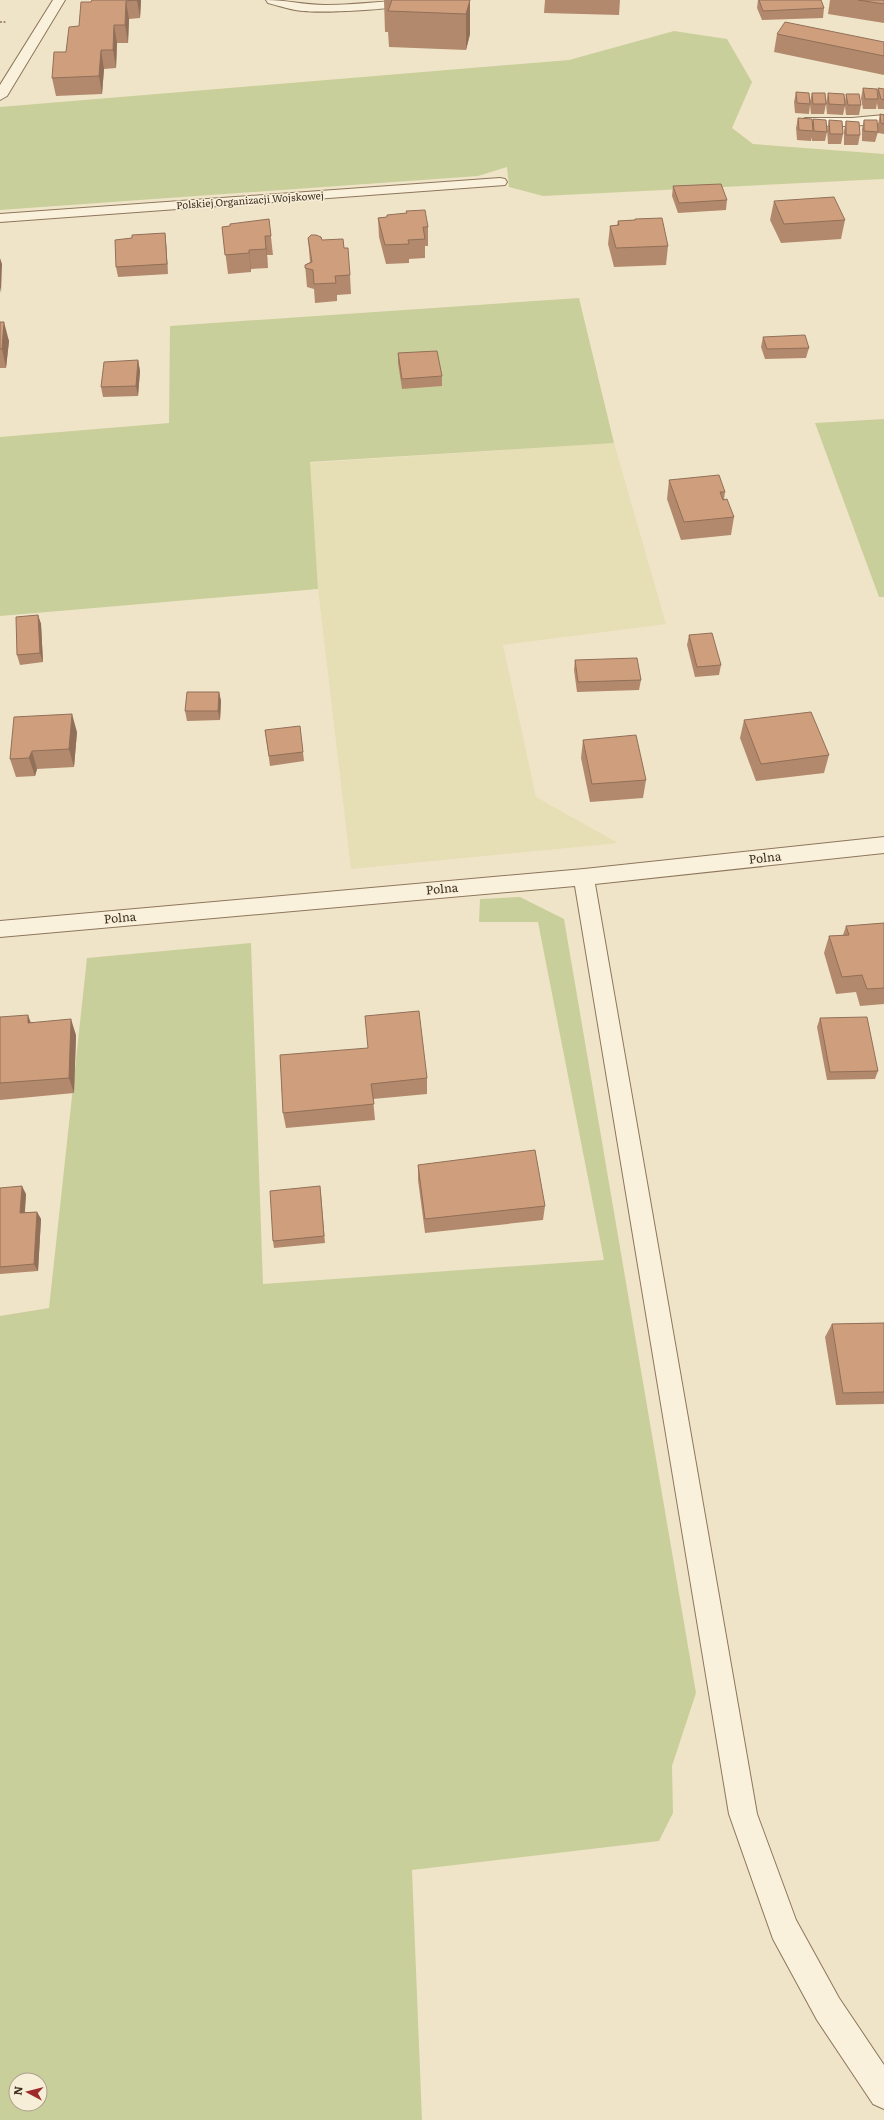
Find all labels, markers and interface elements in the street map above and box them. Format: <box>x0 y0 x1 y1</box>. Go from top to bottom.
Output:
street label: Polskiej Organizacji Wojskowej <box>176 187 324 212</box>
street label: Polna <box>748 846 782 868</box>
street label: Polna <box>425 878 459 898</box>
street label: Polna <box>103 907 137 927</box>
north arrow <box>8 2072 48 2112</box>
text: N <box>9 2085 26 2096</box>

